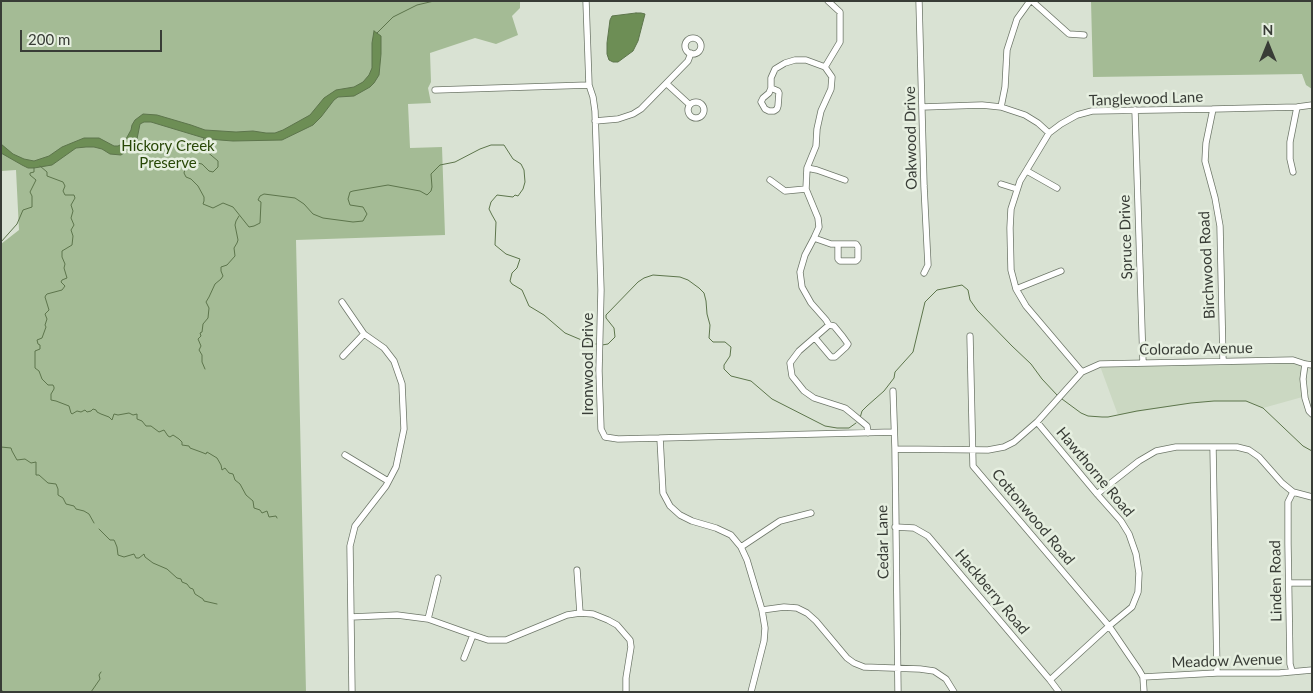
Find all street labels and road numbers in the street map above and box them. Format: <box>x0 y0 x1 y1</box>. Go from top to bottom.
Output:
street label: Oakwood Drive <box>901 86 921 190</box>
street label: Tanglewood Lane <box>1088 88 1204 110</box>
street label: Spruce Drive <box>1116 194 1136 280</box>
street label: Birchwood Road <box>1195 211 1219 319</box>
street label: Ironwood Drive <box>579 313 597 415</box>
street label: Colorado Avenue <box>1139 339 1253 359</box>
street label: Hawthorne Road <box>1052 423 1138 521</box>
street label: Cottonwood Road <box>988 465 1078 569</box>
street label: Cedar Lane <box>873 505 893 579</box>
street label: Linden Road <box>1266 540 1286 622</box>
street label: Hackberry Road <box>951 546 1033 638</box>
street label: Meadow Avenue <box>1171 650 1283 672</box>

